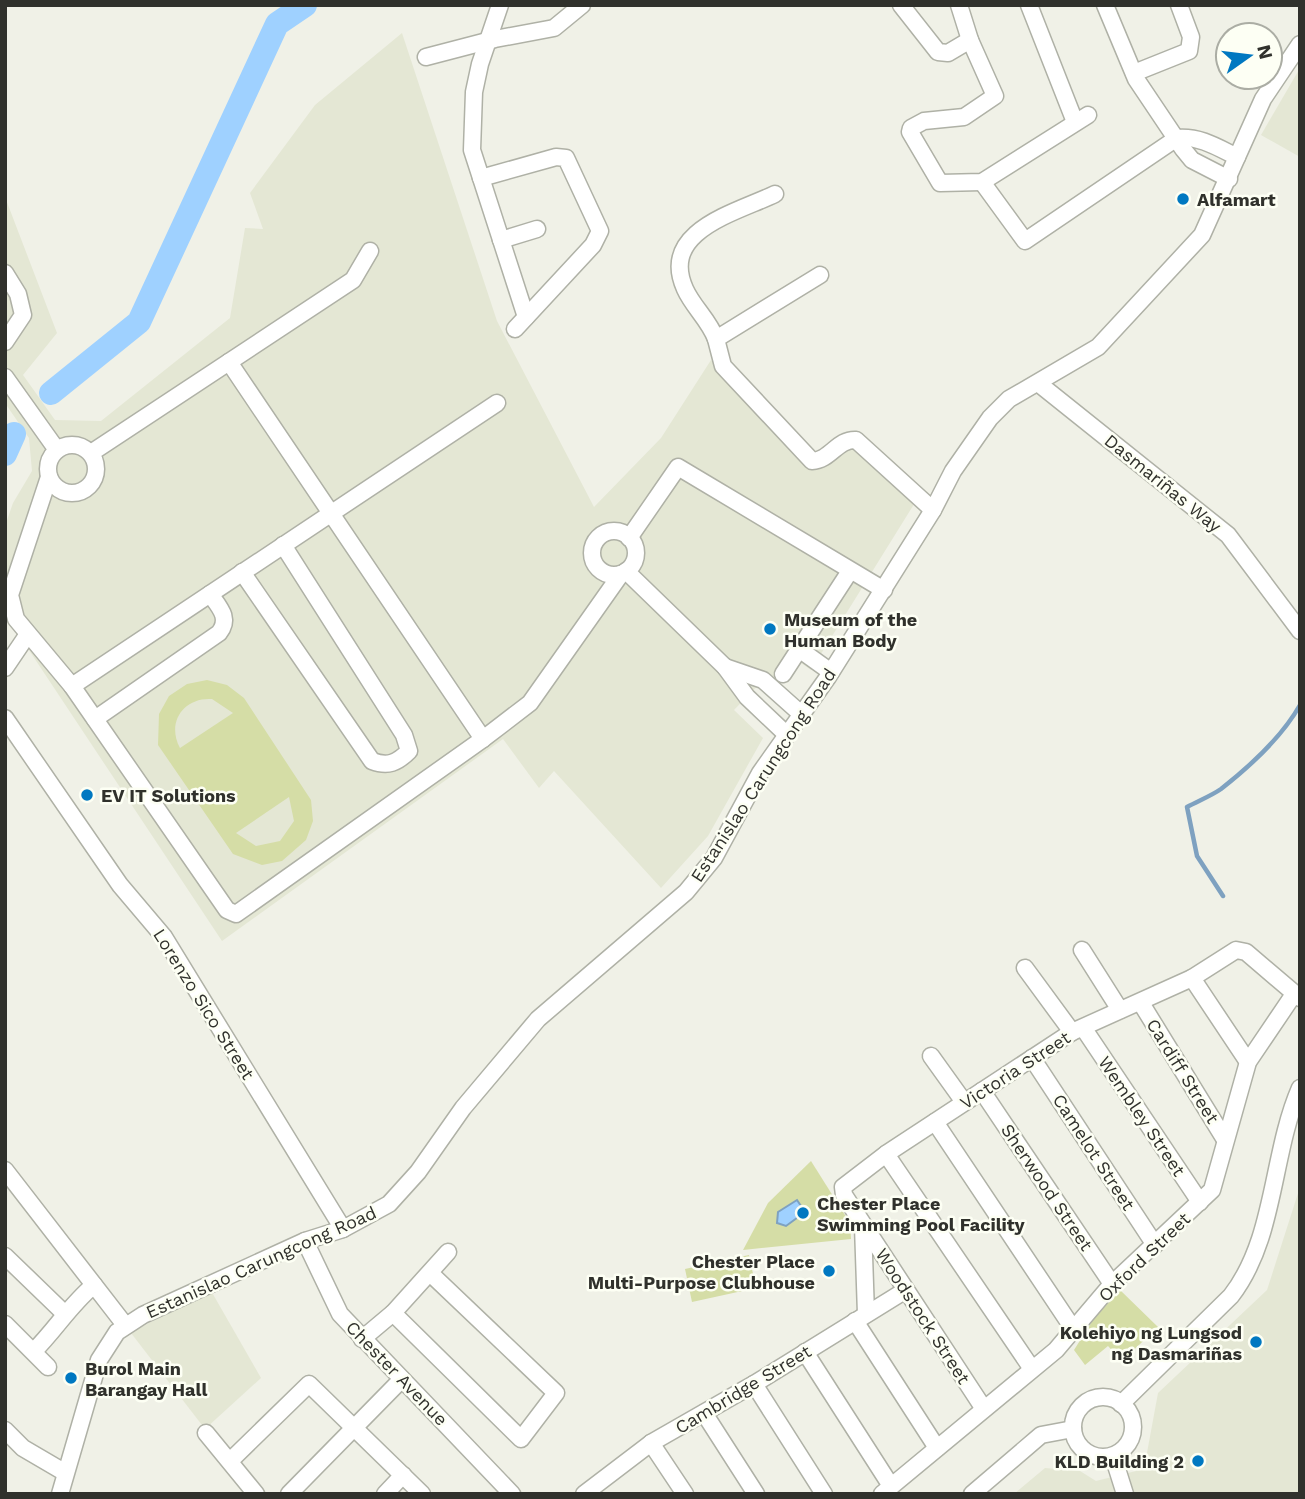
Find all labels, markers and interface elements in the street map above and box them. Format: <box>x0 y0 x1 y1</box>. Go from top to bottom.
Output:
north arrow <box>1214 21 1284 91</box>
text: N <box>1252 42 1278 62</box>
place label: Alfamart <box>1197 189 1276 210</box>
marker: Alfamart <box>1175 191 1191 207</box>
street label: Dasmariñas Way <box>1100 429 1226 537</box>
place label: Museum of the Human Body <box>784 609 917 651</box>
marker: Museum of the Human Body <box>762 621 778 637</box>
street label: Estanislao Carungcong Road <box>686 664 840 886</box>
place label: EV IT Solutions <box>101 785 236 806</box>
marker: EV IT Solutions <box>79 787 95 803</box>
street label: Lorenzo Sico Street <box>149 925 259 1084</box>
street label: Cardiff Street <box>1142 1015 1224 1128</box>
street label: Victoria Street <box>956 1026 1074 1113</box>
street label: Wembley Street <box>1094 1052 1190 1180</box>
street label: Camelot Street <box>1049 1090 1140 1214</box>
street label: Sherwood Street <box>997 1120 1097 1255</box>
place label: Chester Place Swimming Pool Facility <box>817 1193 1026 1235</box>
street label: Estanislao Carungcong Road <box>142 1202 380 1322</box>
marker: Chester Place Swimming Pool Facility <box>795 1205 811 1221</box>
street label: Oxford Street <box>1094 1208 1194 1306</box>
street label: Woodstock Street <box>871 1244 975 1388</box>
place label: Chester Place Multi-Purpose Clubhouse <box>588 1251 815 1293</box>
marker: Chester Place Multi-Purpose Clubhouse <box>821 1263 837 1279</box>
street label: Chester Avenue <box>342 1316 452 1430</box>
place label: Kolehiyo ng Lungsod ng Dasmariñas <box>1060 1322 1242 1364</box>
marker: Kolehiyo ng Lungsod ng Dasmariñas <box>1248 1334 1264 1350</box>
street label: Cambridge Street <box>671 1340 815 1438</box>
place label: Burol Main Barangay Hall <box>85 1358 207 1400</box>
marker: Burol Main Barangay Hall <box>63 1370 79 1386</box>
place label: KLD Building 2 <box>1054 1451 1184 1472</box>
marker: KLD Building 2 <box>1190 1453 1206 1469</box>

